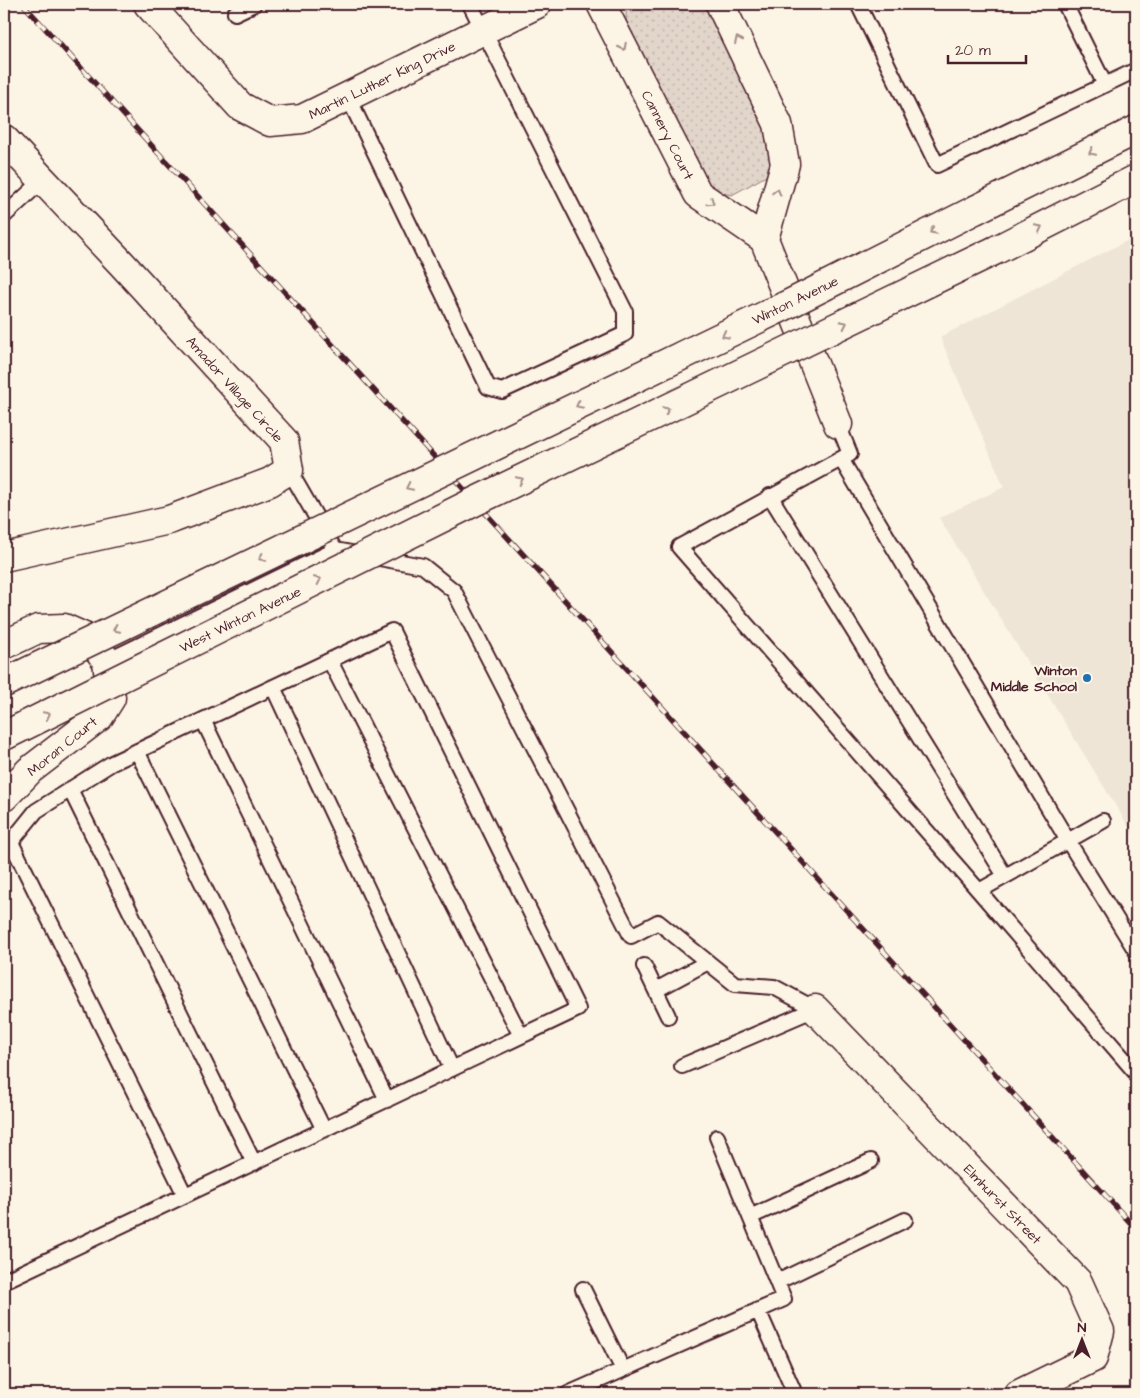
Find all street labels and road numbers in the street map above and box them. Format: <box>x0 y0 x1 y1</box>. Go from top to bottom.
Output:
street label: Martin Luther King Drive <box>306 36 460 125</box>
street label: Cannery Court <box>636 87 698 184</box>
street label: Winton Avenue <box>749 271 842 330</box>
street label: Amador Village Circle <box>181 332 288 447</box>
street label: West Winton Avenue <box>176 582 305 658</box>
street label: Moran Court <box>23 712 102 781</box>
street label: Elmhurst Street <box>959 1160 1046 1250</box>

